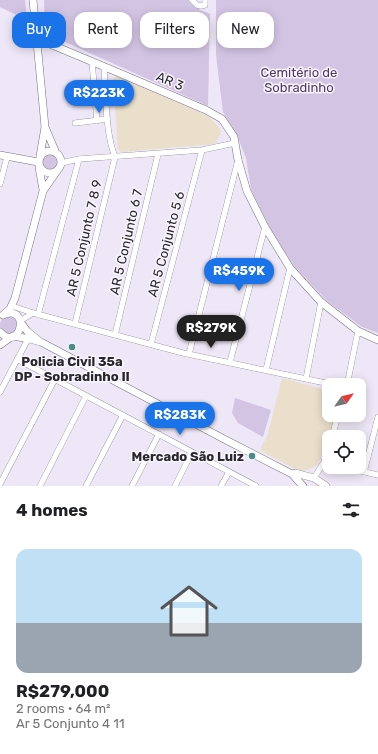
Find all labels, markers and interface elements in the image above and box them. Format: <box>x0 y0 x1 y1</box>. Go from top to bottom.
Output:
chip: Buy <box>12 12 66 48</box>
chip: Rent <box>74 12 132 48</box>
chip: Filters <box>140 12 209 48</box>
chip: New <box>217 12 274 48</box>
park label: Cemitério de Sobradinho <box>261 65 337 95</box>
street label: AR 3 <box>154 69 186 93</box>
pin: R$223K <box>66 80 132 114</box>
text: R$223K <box>73 85 125 100</box>
street label: AR 5 Conjunto 7 8 9 <box>63 178 105 298</box>
street label: AR 5 Conjunto 6 7 <box>107 188 145 296</box>
street label: AR 5 Conjunto 5 6 <box>145 189 187 298</box>
pin: R$459K <box>206 258 272 292</box>
text: R$459K <box>213 263 265 278</box>
pin: R$279K <box>178 315 244 349</box>
text: R$279K <box>186 320 236 335</box>
marker: Policia Civil 35a DP - Sobradinho II <box>67 342 77 352</box>
place label: Policia Civil 35a DP - Sobradinho II <box>14 354 130 384</box>
north arrow <box>322 378 366 422</box>
map controls <box>322 378 366 474</box>
pin: R$283K <box>147 402 213 436</box>
text: R$283K <box>154 407 206 422</box>
button: locate <box>322 430 366 474</box>
place label: Mercado São Luiz <box>132 449 244 464</box>
marker: Mercado São Luiz <box>247 451 257 461</box>
icon: filters <box>340 499 362 521</box>
text: 4 homes <box>16 500 88 520</box>
icon: home <box>153 575 225 647</box>
text: R$279,000 <box>16 681 109 701</box>
text: 2 rooms · 64 m² <box>16 701 111 716</box>
text: Ar 5 Conjunto 4 11 <box>16 716 124 731</box>

